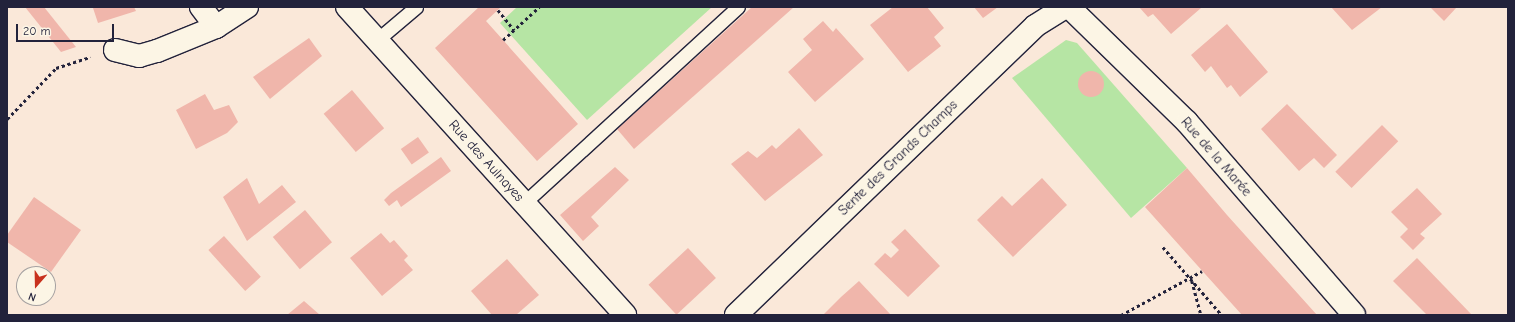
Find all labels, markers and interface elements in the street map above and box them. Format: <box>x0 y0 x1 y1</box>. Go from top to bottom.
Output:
scale bar <box>18 16 116 42</box>
text: 20 m <box>23 24 51 38</box>
street label: Sente des Grands Champs <box>835 97 961 219</box>
street label: Rue de la Marée <box>1177 114 1255 200</box>
street label: Rue des Aulnayes <box>445 117 527 205</box>
north arrow <box>16 266 56 306</box>
text: N <box>26 289 38 304</box>

